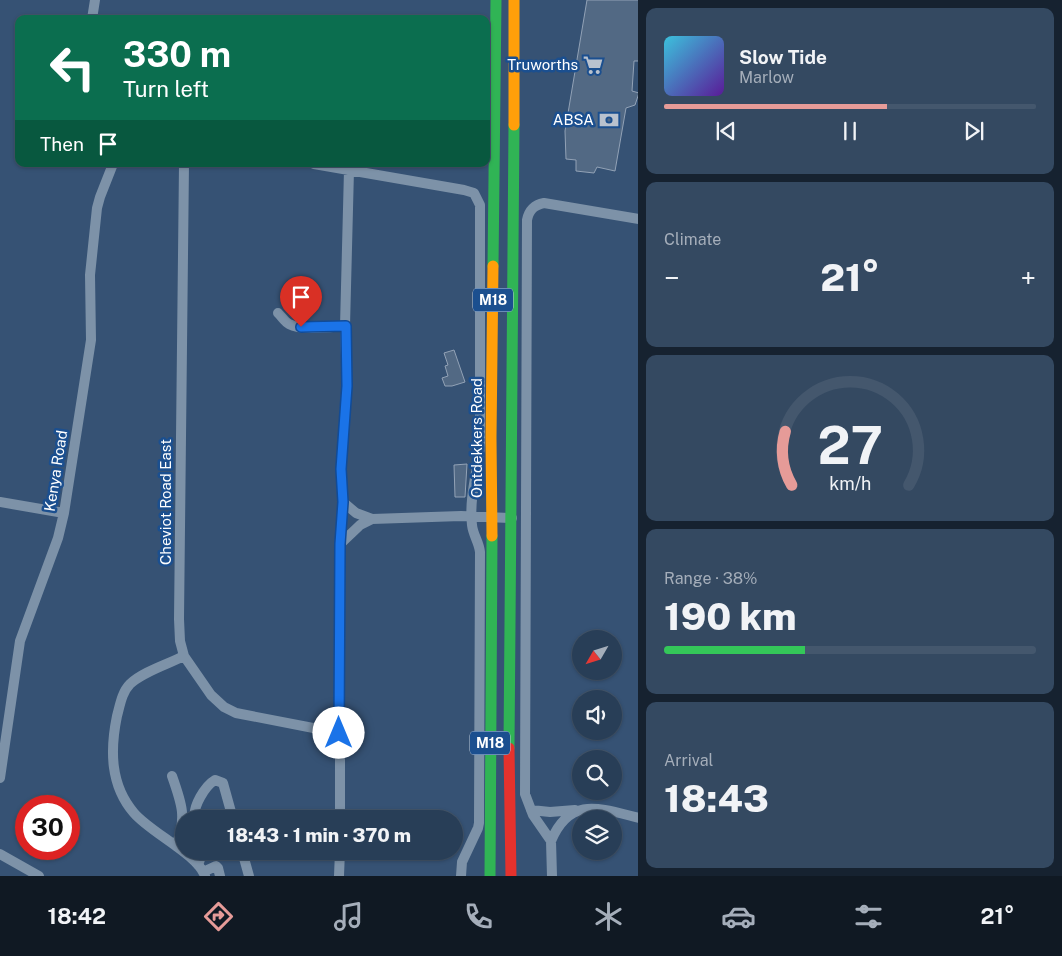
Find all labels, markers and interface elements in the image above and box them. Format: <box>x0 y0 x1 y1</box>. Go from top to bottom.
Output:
text: 330 m <box>123 34 231 75</box>
icon: left <box>40 35 105 100</box>
text: Slow Tide <box>739 46 827 68</box>
supermarket icon: Truworths <box>582 54 604 76</box>
place label: Truworths <box>507 56 578 73</box>
text: Marlow <box>739 68 794 87</box>
text: Turn left <box>123 76 209 102</box>
bank icon: ABSA <box>598 109 620 131</box>
place label: ABSA <box>553 111 594 128</box>
icon: previous <box>712 117 740 145</box>
icon: pause <box>836 117 864 145</box>
icon: next <box>960 117 988 145</box>
icon: arrive <box>94 130 122 158</box>
text: Then <box>40 133 84 155</box>
text: Climate <box>664 230 721 249</box>
text: 21° <box>820 255 880 300</box>
text: − <box>664 261 680 294</box>
text: + <box>1020 261 1036 294</box>
pin <box>280 276 322 327</box>
icon: arrive <box>287 283 315 311</box>
road number: M18 <box>473 288 513 312</box>
street label: Ontdekkers Road <box>468 378 485 498</box>
text: 27 <box>817 415 883 476</box>
street label: Kenya Road <box>41 429 70 513</box>
street label: Cheviot Road East <box>157 439 174 565</box>
text: km/h <box>829 473 871 494</box>
text: Range · 38% <box>664 569 758 588</box>
text: 190 km <box>664 594 796 639</box>
north arrow <box>572 630 622 680</box>
map controls <box>572 630 622 860</box>
button: sound <box>572 690 622 740</box>
position arrow <box>312 706 364 758</box>
road number: M18 <box>470 731 510 754</box>
button: search <box>572 750 622 800</box>
text: Arrival <box>664 751 713 770</box>
text: 18:43 <box>664 776 769 821</box>
speed limit sign: 30 <box>15 795 80 860</box>
button: layers <box>572 810 622 860</box>
text: 18:43 · 1 min · 370 m <box>227 824 411 846</box>
icon: directions <box>201 899 236 934</box>
icon: music <box>331 899 366 934</box>
icon: phone <box>461 899 496 934</box>
icon: climate <box>591 899 626 934</box>
icon: car <box>721 899 756 934</box>
icon: filters <box>851 899 886 934</box>
text: 18:42 <box>47 903 106 929</box>
text: 21° <box>981 903 1014 929</box>

